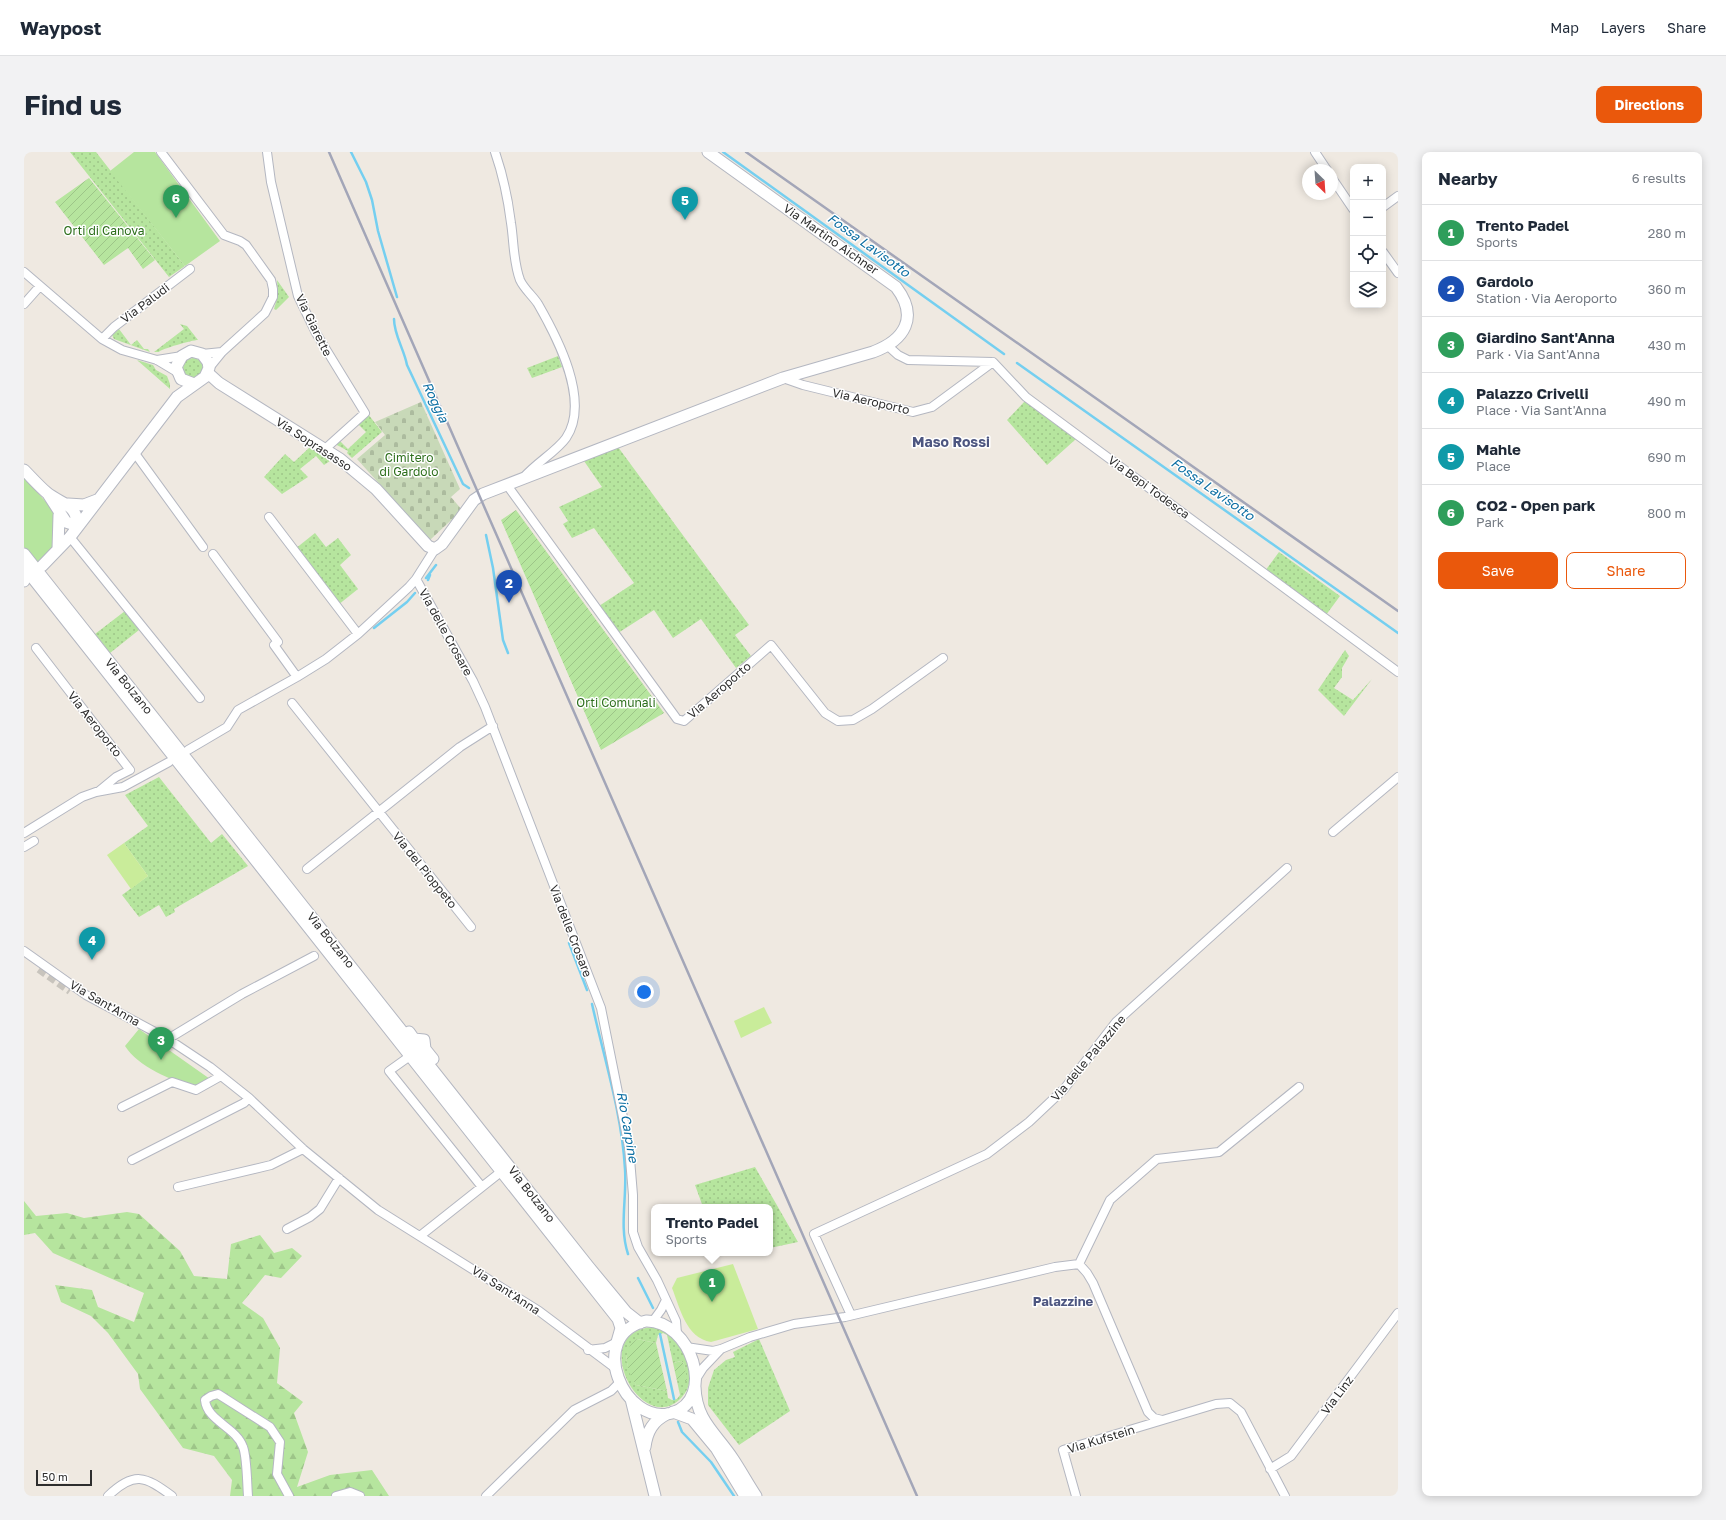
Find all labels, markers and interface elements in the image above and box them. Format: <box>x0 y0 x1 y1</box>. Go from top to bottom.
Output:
text: Waypost <box>20 16 101 39</box>
text: Map <box>1550 19 1579 36</box>
text: Layers <box>1601 19 1645 36</box>
text: Share <box>1667 19 1706 36</box>
button: Directions <box>1596 86 1702 123</box>
text: Find us <box>24 88 122 121</box>
north arrow <box>1302 164 1338 200</box>
map controls <box>1350 164 1386 308</box>
button: + <box>1350 164 1386 200</box>
text: Nearby <box>1438 168 1498 189</box>
text: 6 results <box>1632 170 1686 186</box>
pin: 6 <box>163 185 189 218</box>
pin: 5 <box>672 187 698 220</box>
street label: Via Martino Aichner <box>780 200 882 278</box>
button: − <box>1350 200 1386 236</box>
water label: Fossa Lavisotto <box>825 210 914 281</box>
text: Trento Padel <box>1476 216 1569 234</box>
park label: Orti di Canova <box>64 223 144 238</box>
text: 1 <box>1448 225 1454 241</box>
text: 280 m <box>1648 225 1686 241</box>
text: Sports <box>1476 234 1518 250</box>
button: locate <box>1350 236 1386 272</box>
button: layers <box>1350 272 1386 308</box>
text: Gardolo <box>1476 272 1534 290</box>
street label: Via Paludi <box>118 280 172 326</box>
text: 2 <box>1447 281 1455 297</box>
text: 360 m <box>1648 281 1686 297</box>
text: Station · Via Aeroporto <box>1476 290 1617 306</box>
street label: Via Giarette <box>292 291 336 359</box>
text: Giardino Sant'Anna <box>1476 328 1615 346</box>
text: 3 <box>1447 337 1455 353</box>
text: 430 m <box>1648 337 1686 353</box>
text: Park · Via Sant'Anna <box>1476 346 1600 362</box>
water label: Roggia <box>420 379 453 426</box>
text: Palazzo Crivelli <box>1476 384 1589 402</box>
street label: Via Aeroporto <box>831 385 911 417</box>
text: 4 <box>1447 393 1455 409</box>
text: 490 m <box>1647 393 1686 409</box>
text: Place · Via Sant'Anna <box>1476 402 1607 418</box>
street label: Via Soprasasso <box>273 414 355 474</box>
district label: Maso Rossi <box>912 433 990 450</box>
text: Mahle <box>1476 440 1521 458</box>
text: 5 <box>1447 449 1455 465</box>
text: 690 m <box>1647 449 1686 465</box>
park label: Cimitero di Gardolo <box>380 450 438 479</box>
street label: Via Bepi Todesca <box>1105 452 1193 522</box>
water label: Fossa Lavisotto <box>1168 454 1259 524</box>
text: Place <box>1476 458 1511 474</box>
text: CO2 - Open park <box>1476 496 1595 514</box>
text: 6 <box>1447 505 1455 521</box>
text: 800 m <box>1647 505 1686 521</box>
text: Park <box>1476 514 1504 530</box>
button: Save <box>1438 552 1558 589</box>
button: Share <box>1566 552 1686 589</box>
pin: 2 <box>496 570 522 603</box>
street label: Via delle Crosare <box>416 586 476 678</box>
street label: Via Bolzano <box>102 655 156 717</box>
street label: Via Aeroporto <box>684 658 754 722</box>
street label: Via Aeroporto <box>65 688 125 760</box>
park label: Orti Comunali <box>576 695 656 710</box>
street label: Via del Pioppeto <box>390 829 460 911</box>
street label: Via delle Crosare <box>547 883 595 979</box>
street label: Via Bolzano <box>304 909 358 971</box>
pin: 4 <box>79 927 105 960</box>
street label: Via Sant'Anna <box>67 977 143 1029</box>
your location <box>634 982 654 1002</box>
street label: Via delle Palazzine <box>1048 1012 1128 1104</box>
pin: 3 <box>148 1027 174 1060</box>
water label: Rio Carpine <box>614 1090 642 1165</box>
street label: Via Bolzano <box>505 1163 559 1225</box>
popup <box>651 1204 773 1256</box>
text: Trento Padel <box>665 1213 759 1231</box>
text: Sports <box>665 1231 707 1247</box>
street label: Via Sant'Anna <box>469 1262 543 1318</box>
pin: 1 <box>699 1269 725 1302</box>
district label: Palazzine <box>1033 1293 1094 1309</box>
street label: Via Linz <box>1318 1373 1356 1417</box>
street label: Via Kufstein <box>1066 1422 1136 1456</box>
scale bar <box>36 1468 92 1487</box>
text: 50 m <box>42 1470 68 1483</box>

